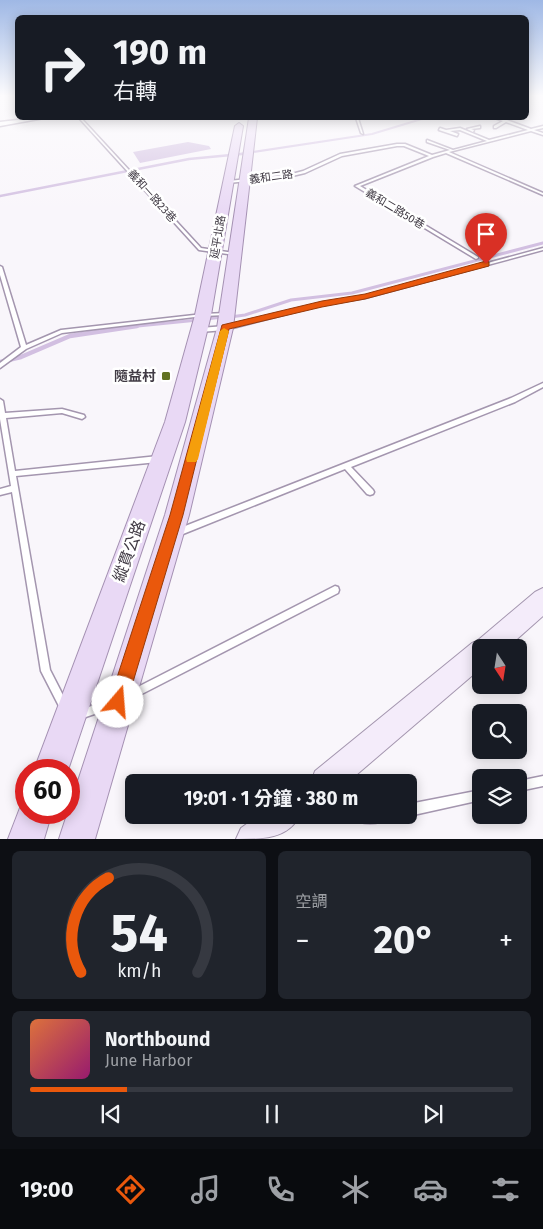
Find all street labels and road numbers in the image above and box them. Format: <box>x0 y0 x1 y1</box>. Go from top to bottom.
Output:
street label: 義和一路23巷 <box>125 167 179 225</box>
street label: 義和二路 <box>248 168 294 186</box>
street label: 義和二路50巷 <box>363 186 427 232</box>
street label: 延平北路 <box>208 214 228 260</box>
street label: 縱貫公路 <box>109 518 149 584</box>

